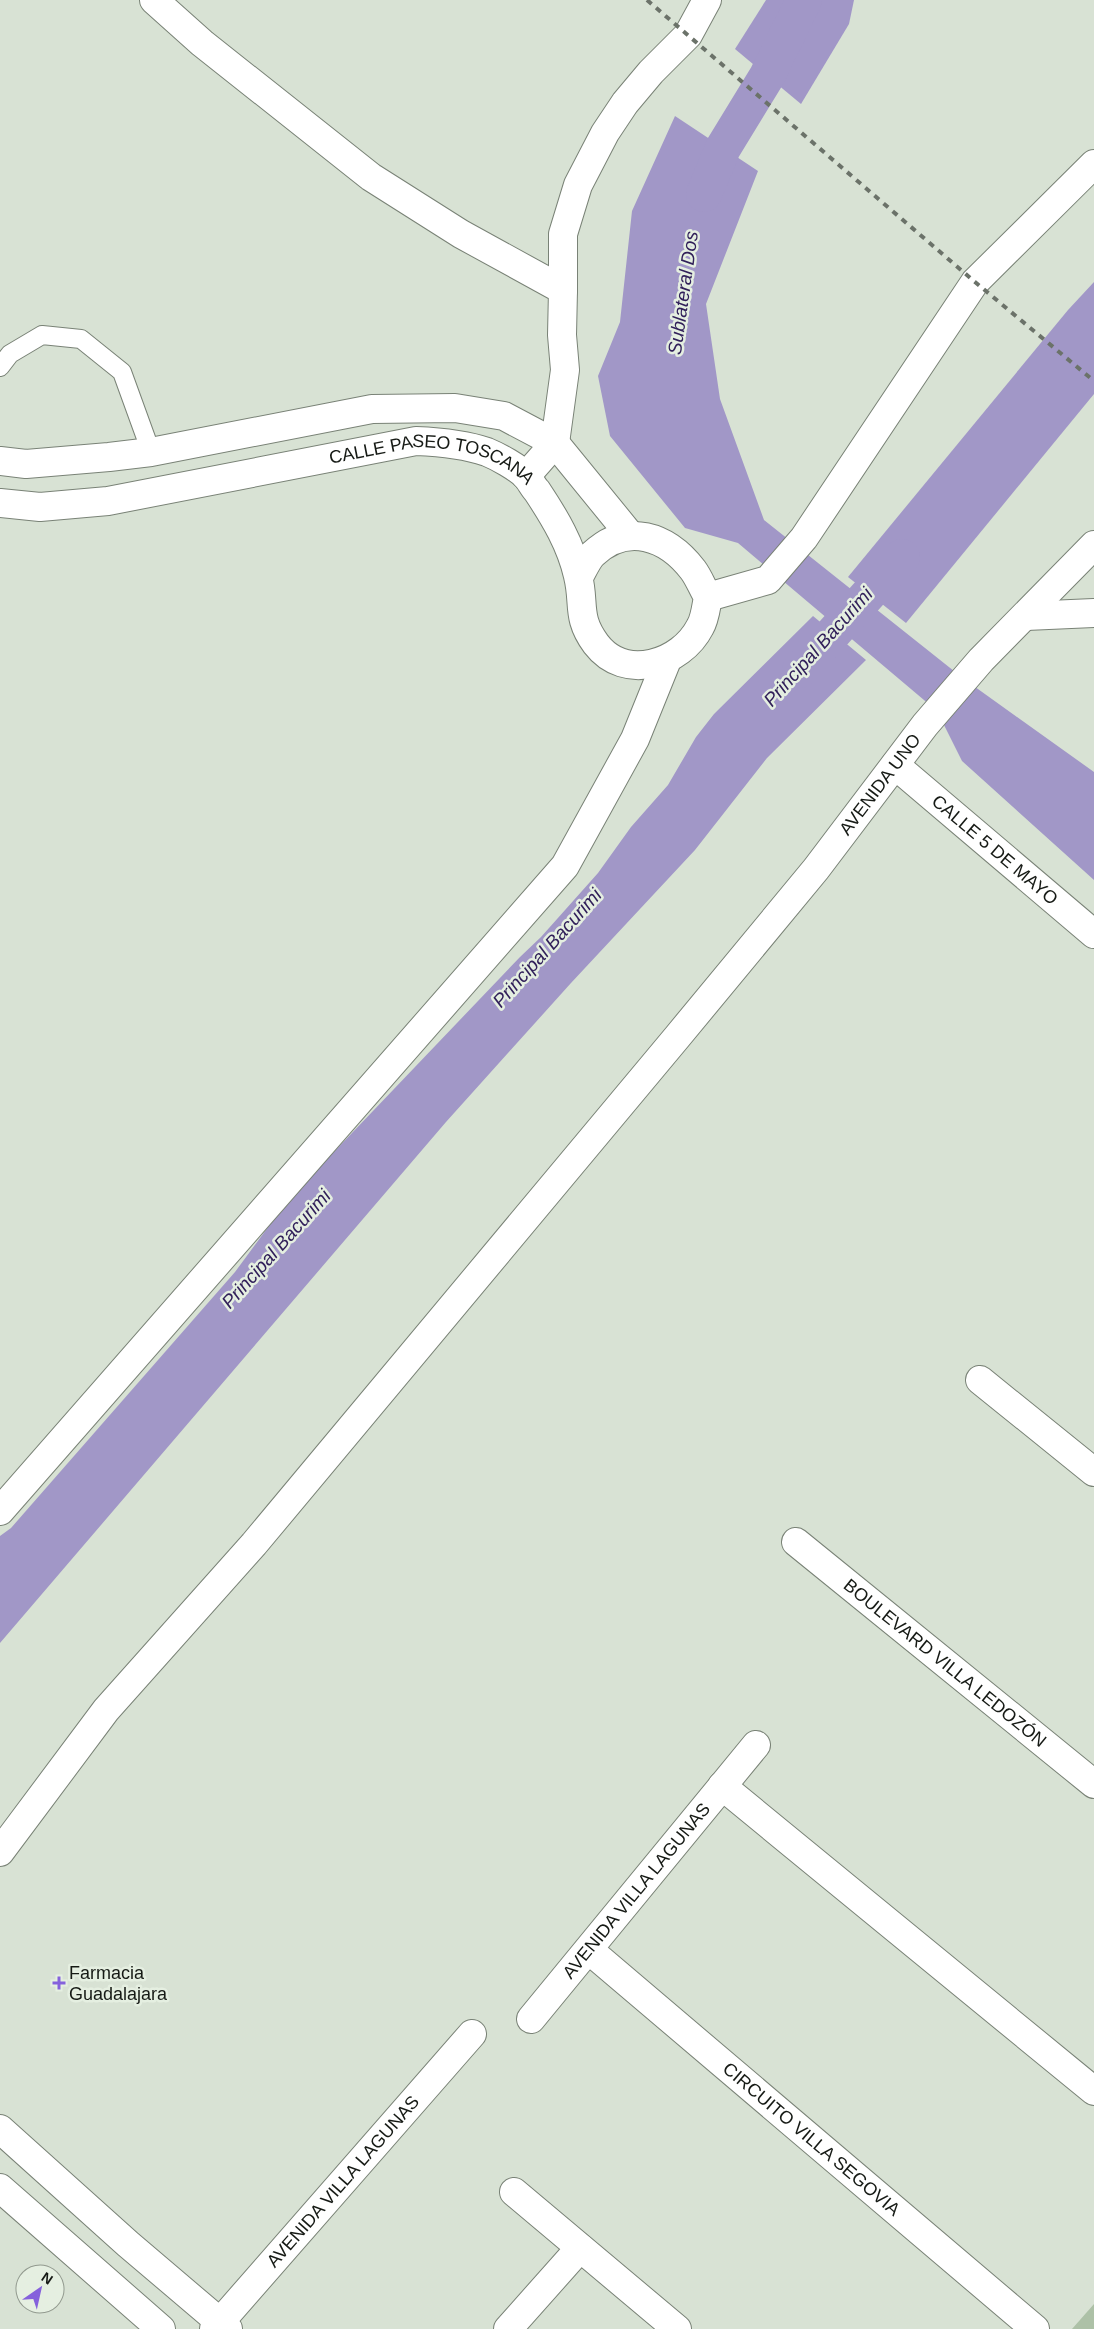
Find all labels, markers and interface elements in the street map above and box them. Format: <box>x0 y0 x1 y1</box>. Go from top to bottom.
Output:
water label: Sublateral Dos <box>664 229 702 356</box>
street label: CALLE PASEO TOSCANA <box>327 431 539 488</box>
water label: Principal Bacurimi <box>759 583 877 711</box>
street label: AVENIDA UNO <box>835 730 925 839</box>
street label: CALLE 5 DE MAYO <box>928 791 1062 909</box>
water label: Principal Bacurimi <box>488 884 606 1012</box>
water label: Principal Bacurimi <box>217 1185 335 1313</box>
street label: BOULEVARD VILLA LEDOZÓN <box>840 1575 1050 1751</box>
street label: AVENIDA VILLA LAGUNAS <box>559 1799 714 1982</box>
place label: Farmacia Guadalajara <box>69 1963 168 2004</box>
marker: Farmacia Guadalajara <box>53 1977 65 1989</box>
street label: CIRCUITO VILLA SEGOVIA <box>719 2058 904 2220</box>
street label: AVENIDA VILLA LAGUNAS <box>263 2092 423 2271</box>
north arrow <box>15 2264 65 2314</box>
text: N <box>39 2269 56 2288</box>

